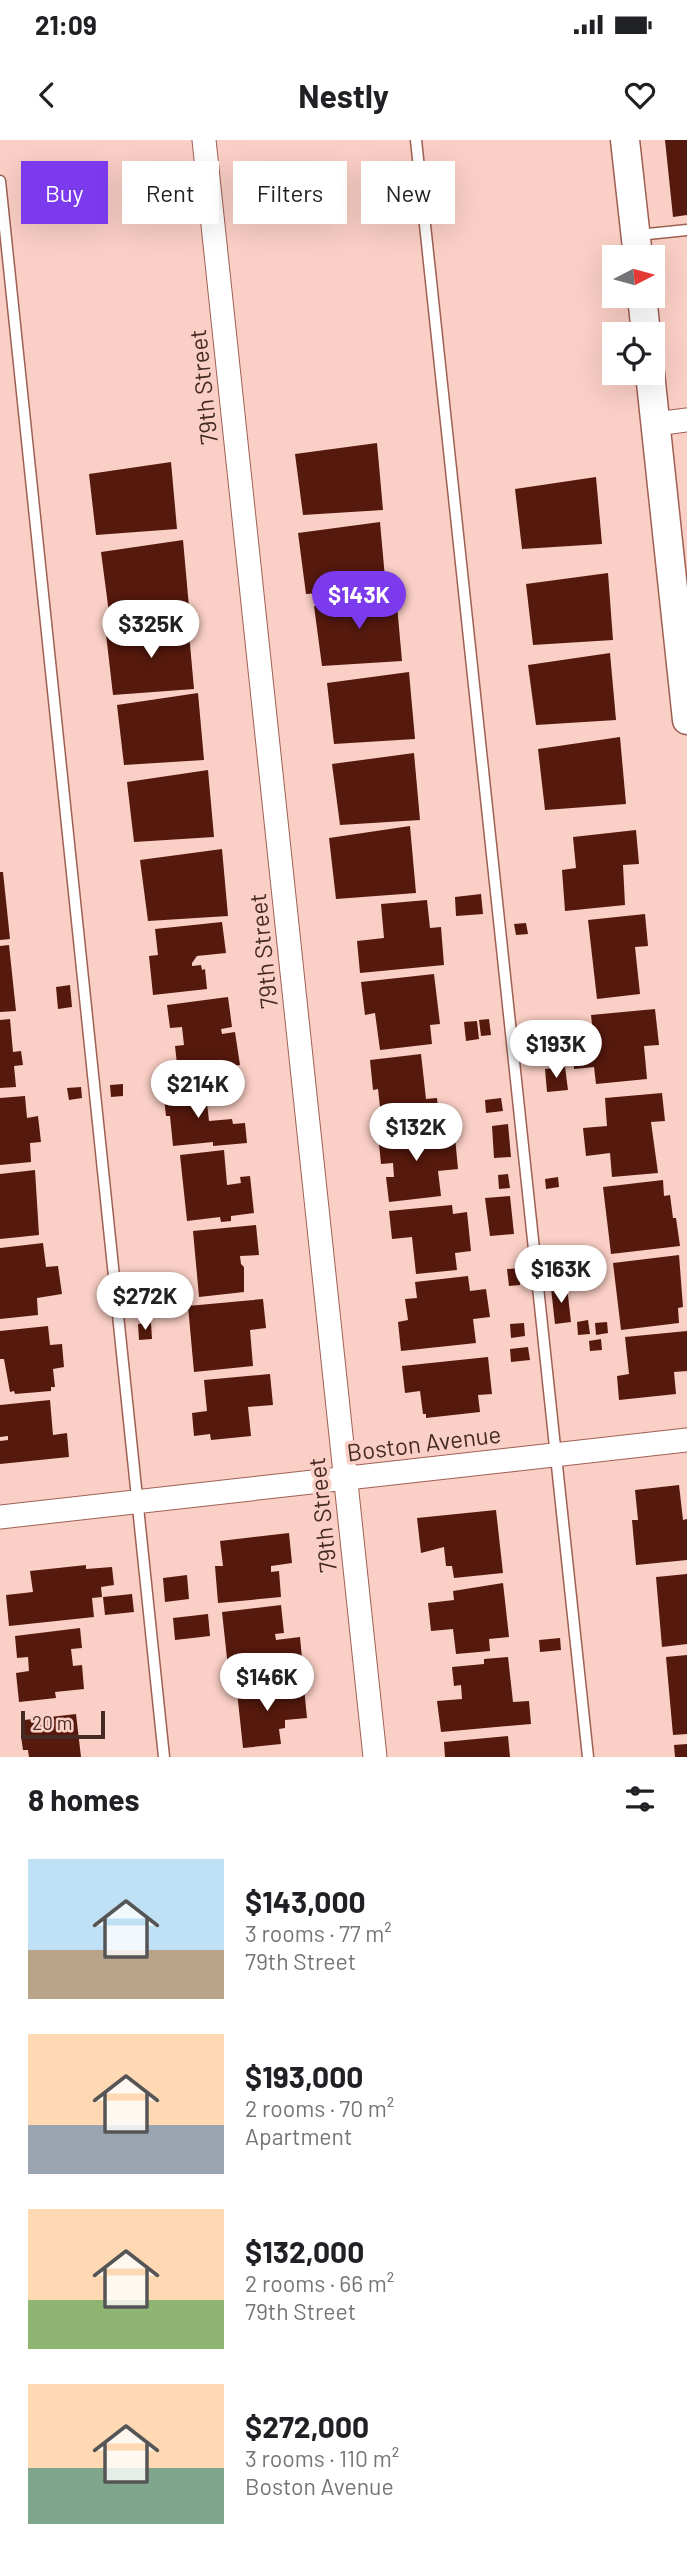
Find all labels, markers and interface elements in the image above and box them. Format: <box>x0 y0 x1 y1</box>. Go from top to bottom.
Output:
text: 21:09 <box>35 9 97 40</box>
icon: back <box>28 76 66 114</box>
text: Nestly <box>298 76 389 114</box>
icon: heart <box>621 76 659 114</box>
chip: Buy <box>21 161 108 224</box>
chip: Rent <box>122 161 219 224</box>
chip: Filters <box>233 161 347 224</box>
chip: New <box>361 161 455 224</box>
north arrow <box>602 245 665 308</box>
map controls <box>602 245 665 385</box>
button: locate <box>602 322 665 385</box>
street label: 79th Street <box>182 328 223 446</box>
pin: $143K <box>310 572 408 631</box>
text: $143K <box>328 580 390 608</box>
pin: $325K <box>102 601 200 660</box>
text: $325K <box>118 609 184 637</box>
street label: 79th Street <box>242 892 283 1010</box>
pin: $193K <box>507 1020 605 1080</box>
text: $193K <box>526 1029 586 1057</box>
pin: $214K <box>149 1060 247 1120</box>
text: $214K <box>167 1069 229 1097</box>
pin: $132K <box>367 1104 465 1163</box>
text: $132K <box>386 1112 447 1140</box>
pin: $163K <box>512 1246 610 1305</box>
text: $163K <box>531 1254 591 1282</box>
pin: $272K <box>96 1272 194 1332</box>
text: $272K <box>113 1281 177 1309</box>
street label: Boston Avenue <box>345 1419 503 1466</box>
street label: 79th Street <box>301 1456 342 1574</box>
pin: $146K <box>218 1654 316 1713</box>
text: $146K <box>236 1662 298 1690</box>
scale bar <box>21 1708 105 1740</box>
text: 20 m <box>32 1711 72 1734</box>
icon: filters <box>621 1780 659 1818</box>
text: 8 homes <box>28 1781 139 1817</box>
text: $143,000 <box>245 1883 366 1919</box>
icon: home <box>84 1887 168 1971</box>
text: 3 rooms · 77 m² <box>245 1919 392 1947</box>
text: 79th Street <box>245 1947 356 1975</box>
text: $193,000 <box>245 2058 363 2094</box>
icon: home <box>84 2062 168 2146</box>
text: 2 rooms · 70 m² <box>245 2094 394 2122</box>
text: Apartment <box>245 2122 352 2150</box>
text: $132,000 <box>245 2233 364 2269</box>
icon: home <box>84 2237 168 2321</box>
text: 2 rooms · 66 m² <box>245 2269 394 2297</box>
text: 79th Street <box>245 2297 356 2325</box>
text: $272,000 <box>245 2408 369 2444</box>
icon: home <box>84 2412 168 2496</box>
text: 3 rooms · 110 m² <box>245 2444 399 2472</box>
text: Boston Avenue <box>245 2472 394 2500</box>

